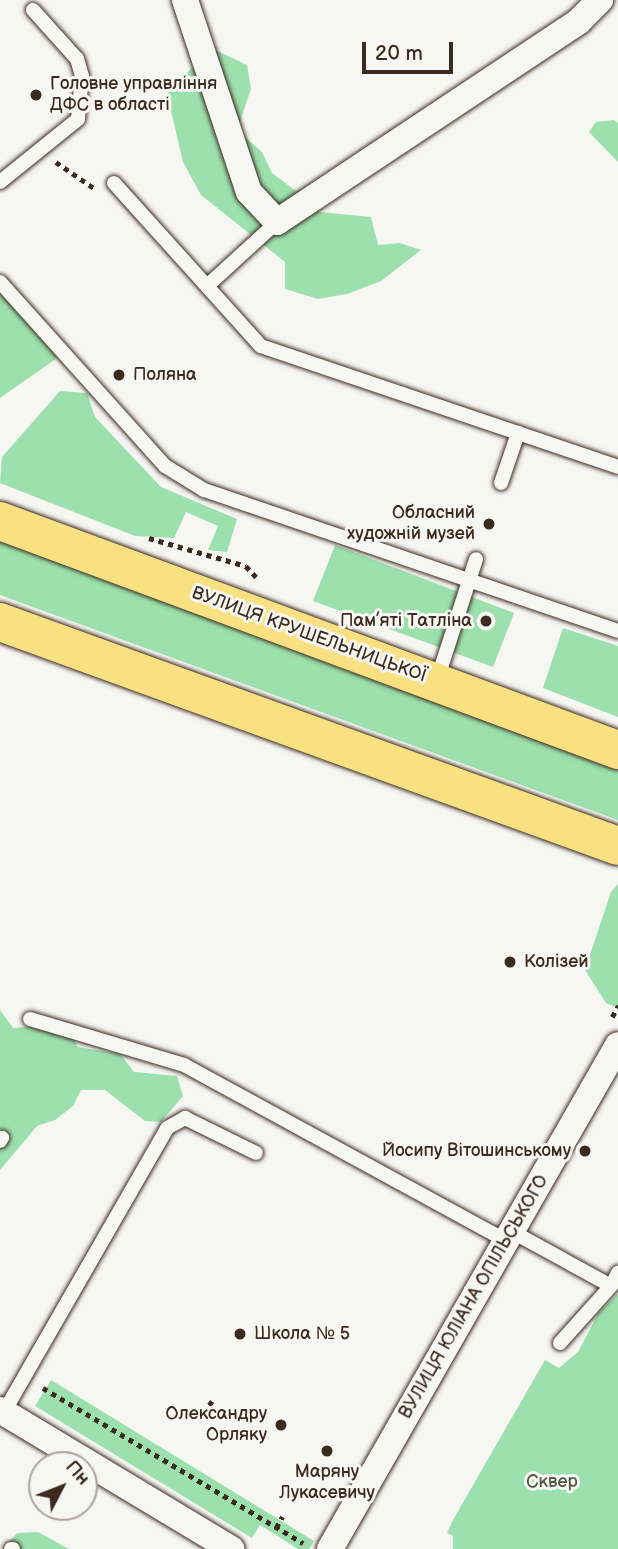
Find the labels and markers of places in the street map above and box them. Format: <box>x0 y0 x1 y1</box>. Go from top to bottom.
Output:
place label: Головне управління ДФС в області <box>50 74 217 116</box>
marker: Головне управління ДФС в області <box>28 87 44 103</box>
place label: Поляна <box>133 364 197 386</box>
marker: Поляна <box>111 367 127 383</box>
place label: Обласний художній музей <box>347 503 475 546</box>
marker: Обласний художній музей <box>481 516 497 532</box>
place label: Пам’яті Татліна <box>340 610 472 632</box>
marker: Пам’яті Татліна <box>478 613 494 629</box>
place label: Колізей <box>524 951 588 973</box>
marker: Колізей <box>502 954 518 970</box>
place label: Йосипу Вітошинському <box>382 1140 571 1162</box>
marker: Йосипу Вітошинському <box>577 1143 593 1159</box>
place label: Школа № 5 <box>254 1323 350 1345</box>
marker: Школа № 5 <box>232 1326 248 1342</box>
place label: Олександру Орляку <box>165 1404 267 1446</box>
marker: Олександру Орляку <box>273 1417 289 1433</box>
marker: Маряну Лукасевичу <box>319 1443 335 1459</box>
place label: Маряну Лукасевичу <box>279 1462 375 1504</box>

